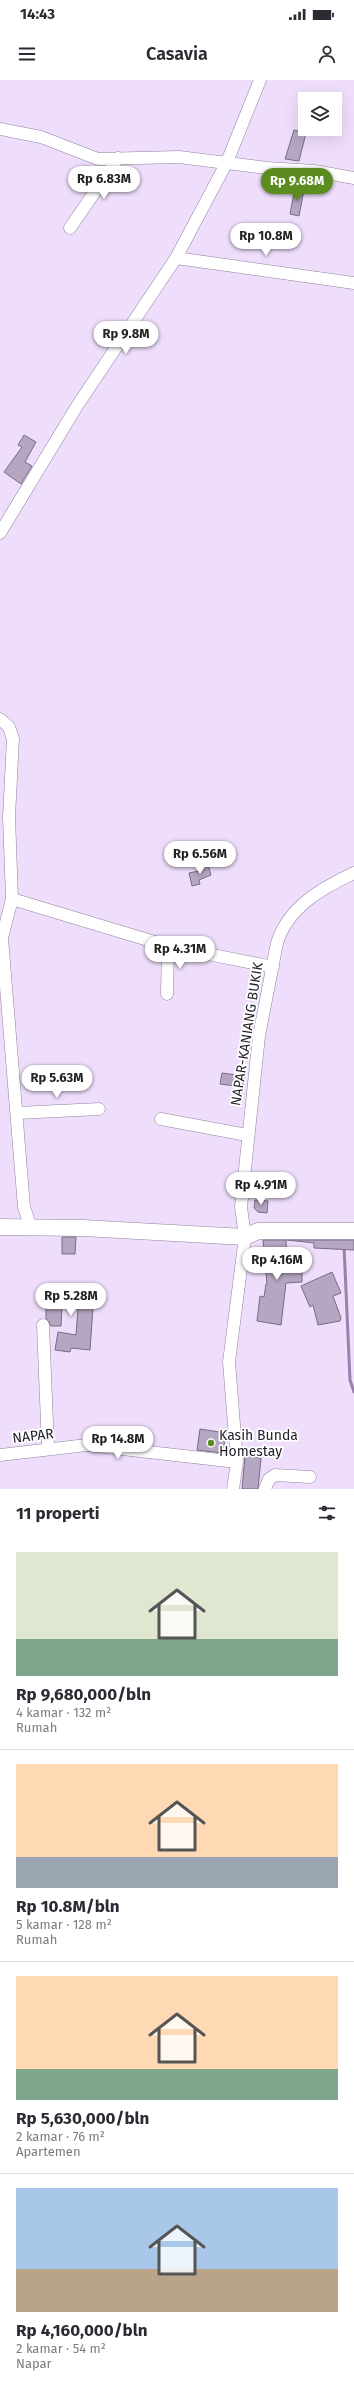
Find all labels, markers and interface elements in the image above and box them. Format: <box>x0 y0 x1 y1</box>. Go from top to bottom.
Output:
text: 14:43 <box>20 5 55 23</box>
icon: menu <box>16 43 38 65</box>
text: Casavia <box>146 43 208 65</box>
icon: person <box>316 43 338 65</box>
map controls <box>298 92 342 136</box>
button: layers <box>298 92 342 136</box>
pin: Rp 6.83M <box>63 166 145 200</box>
pin: Rp 9.68M <box>256 168 338 202</box>
text: Rp 6.83M <box>77 171 131 186</box>
text: Rp 9.68M <box>270 173 324 188</box>
pin: Rp 10.8M <box>225 223 307 257</box>
text: Rp 10.8M <box>239 228 293 243</box>
pin: Rp 9.8M <box>89 321 163 355</box>
text: Rp 9.8M <box>102 326 150 341</box>
pin: Rp 6.56M <box>159 841 241 875</box>
text: Rp 6.56M <box>173 846 227 861</box>
pin: Rp 4.31M <box>139 936 221 970</box>
text: Rp 4.31M <box>154 941 206 956</box>
street label: NAPAR-KANIANG BUKIK <box>227 960 267 1107</box>
pin: Rp 5.63M <box>16 1065 98 1099</box>
text: Rp 5.63M <box>30 1070 84 1085</box>
pin: Rp 4.91M <box>220 1172 302 1206</box>
text: Rp 4.91M <box>235 1177 287 1192</box>
pin: Rp 4.16M <box>236 1247 318 1281</box>
text: Rp 4.16M <box>251 1252 303 1267</box>
pin: Rp 5.28M <box>30 1283 112 1317</box>
text: Rp 5.28M <box>44 1288 98 1303</box>
street label: NAPAR <box>11 1425 55 1447</box>
pin: Rp 14.8M <box>77 1426 159 1460</box>
place label: Kasih Bunda Homestay <box>219 1427 298 1460</box>
text: Rp 14.8M <box>91 1431 145 1446</box>
marker: Kasih Bunda Homestay <box>206 1438 216 1448</box>
icon: filters <box>316 1502 338 1524</box>
text: 11 properti <box>16 1503 100 1524</box>
icon: home <box>141 1578 213 1650</box>
text: Rp 9,680,000/bln <box>16 1684 151 1705</box>
text: 4 kamar · 132 m² <box>16 1705 111 1720</box>
text: Rumah <box>16 1720 57 1735</box>
icon: home <box>141 1790 213 1862</box>
text: Rp 10.8M/bln <box>16 1896 120 1917</box>
text: 5 kamar · 128 m² <box>16 1917 112 1932</box>
text: Rumah <box>16 1932 57 1947</box>
icon: home <box>141 2002 213 2074</box>
text: Rp 5,630,000/bln <box>16 2108 149 2129</box>
text: 2 kamar · 76 m² <box>16 2129 105 2144</box>
text: Apartemen <box>16 2144 81 2159</box>
icon: home <box>141 2214 213 2286</box>
text: Rp 4,160,000/bln <box>16 2320 148 2341</box>
text: 2 kamar · 54 m² <box>16 2341 106 2356</box>
text: Napar <box>16 2356 52 2371</box>

